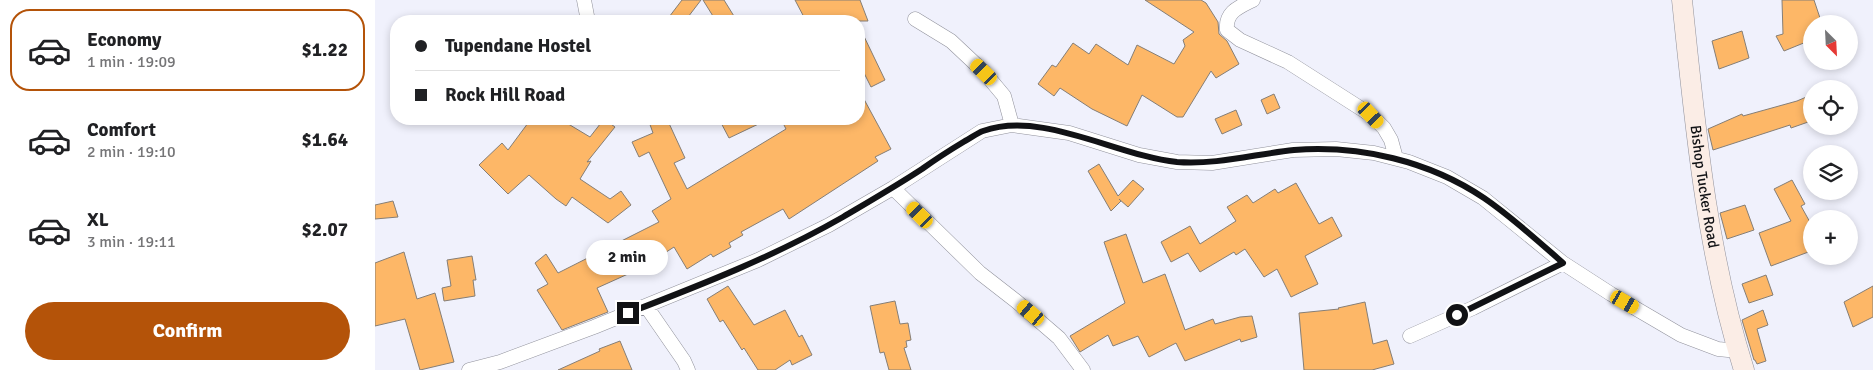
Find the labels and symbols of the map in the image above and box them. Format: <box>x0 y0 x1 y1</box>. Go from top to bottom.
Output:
north arrow <box>1803 15 1857 70</box>
car <box>967 56 1000 88</box>
car <box>1355 99 1386 131</box>
street label: Bishop Tucker Road <box>1687 124 1723 250</box>
car <box>904 199 935 231</box>
callout: 2 min <box>587 240 669 276</box>
car <box>1608 288 1641 316</box>
car <box>1014 298 1047 328</box>
route end <box>617 302 639 324</box>
route start <box>1446 304 1468 326</box>

